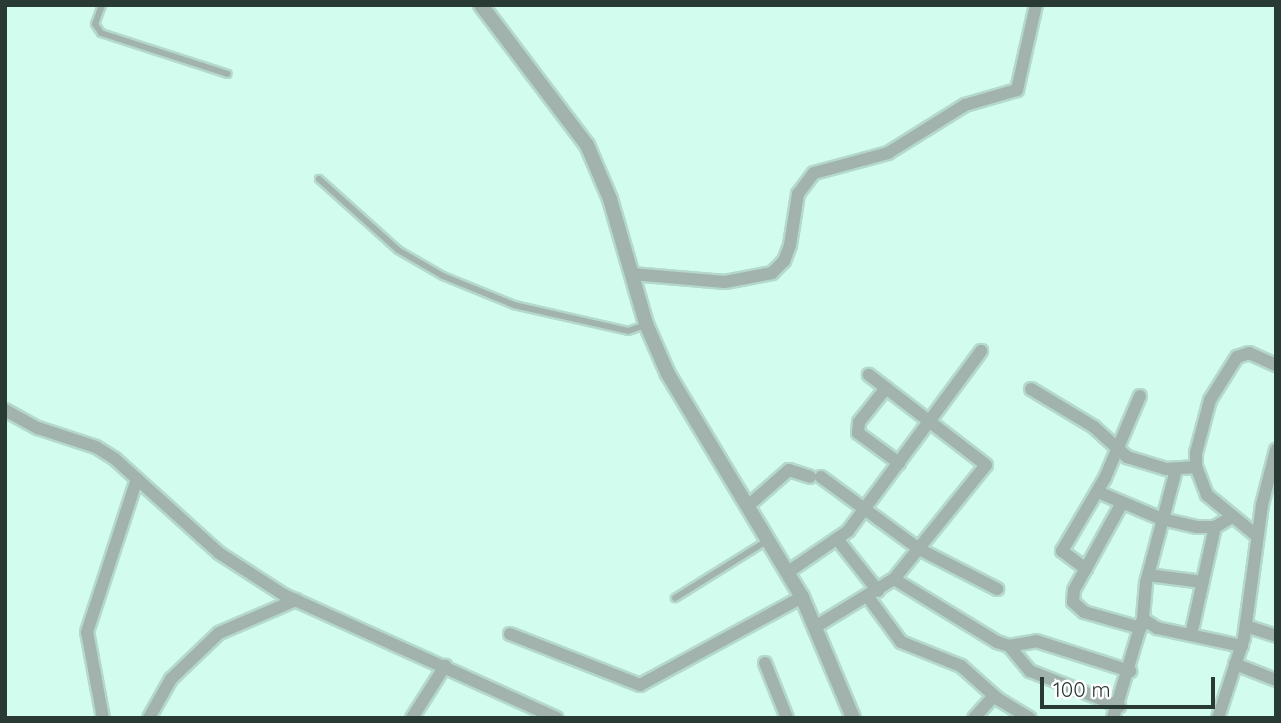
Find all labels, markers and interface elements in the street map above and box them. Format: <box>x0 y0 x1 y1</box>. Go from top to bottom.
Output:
scale bar <box>1043 664 1218 708</box>
text: 100 m <box>1053 676 1111 702</box>

